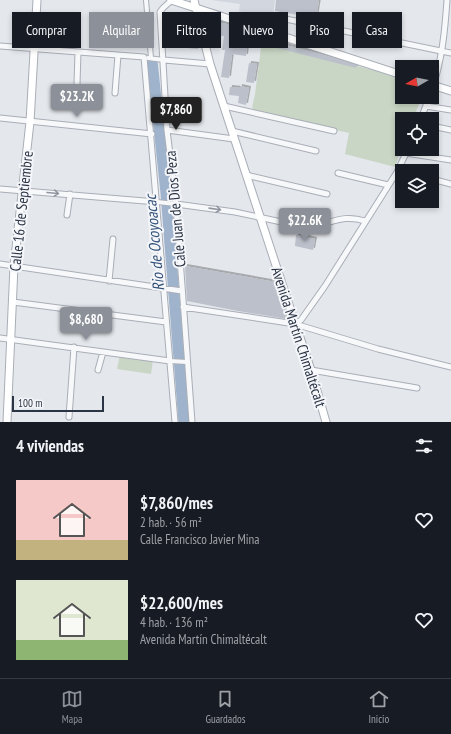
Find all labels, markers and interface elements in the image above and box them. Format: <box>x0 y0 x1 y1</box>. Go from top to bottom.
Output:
chip: Comprar <box>12 12 81 48</box>
chip: Alquilar <box>89 12 154 48</box>
chip: Filtros <box>162 12 221 48</box>
chip: Nuevo <box>229 12 288 48</box>
chip: Piso <box>296 12 344 48</box>
chip: Casa <box>352 12 402 48</box>
north arrow <box>395 60 439 104</box>
map controls <box>395 60 439 208</box>
pin: $23.2K <box>44 84 110 118</box>
text: $23.2K <box>60 88 94 105</box>
pin: $7,860 <box>143 97 209 131</box>
text: $7,860 <box>160 101 192 118</box>
button: locate <box>395 112 439 156</box>
street label: Calle 16 de Septiembre <box>5 150 37 272</box>
street label: Cale Juan de Dios Peza <box>160 150 190 268</box>
button: layers <box>395 164 439 208</box>
one-way arrow <box>46 189 59 196</box>
water label: Rio de Ocoyoacac <box>140 192 168 292</box>
one-way arrow <box>208 205 221 213</box>
pin: $22.6K <box>272 208 338 242</box>
text: $22.6K <box>288 212 322 229</box>
street label: Avenida Martín Chimaltécalt <box>267 264 331 410</box>
pin: $8,680 <box>53 307 119 341</box>
text: $8,680 <box>69 311 103 328</box>
scale bar <box>12 394 104 413</box>
text: 100 m <box>18 396 42 410</box>
text: 4 viviendas <box>16 435 84 457</box>
icon: filters <box>413 435 435 457</box>
text: $7,860/mes <box>140 492 213 514</box>
icon: home <box>48 496 96 544</box>
icon: heart <box>413 509 435 531</box>
text: 2 hab. · 56 m² <box>140 514 202 531</box>
text: Calle Francisco Javier Mina <box>140 531 260 548</box>
text: $22,600/mes <box>140 592 223 614</box>
icon: home <box>48 596 96 644</box>
icon: heart <box>413 609 435 631</box>
text: 4 hab. · 136 m² <box>140 614 208 631</box>
text: Avenida Martín Chimaltécalt <box>140 631 267 648</box>
tab: Mapa <box>61 688 83 726</box>
tab: Guardados <box>205 688 245 726</box>
tab: Inicio <box>368 688 390 726</box>

